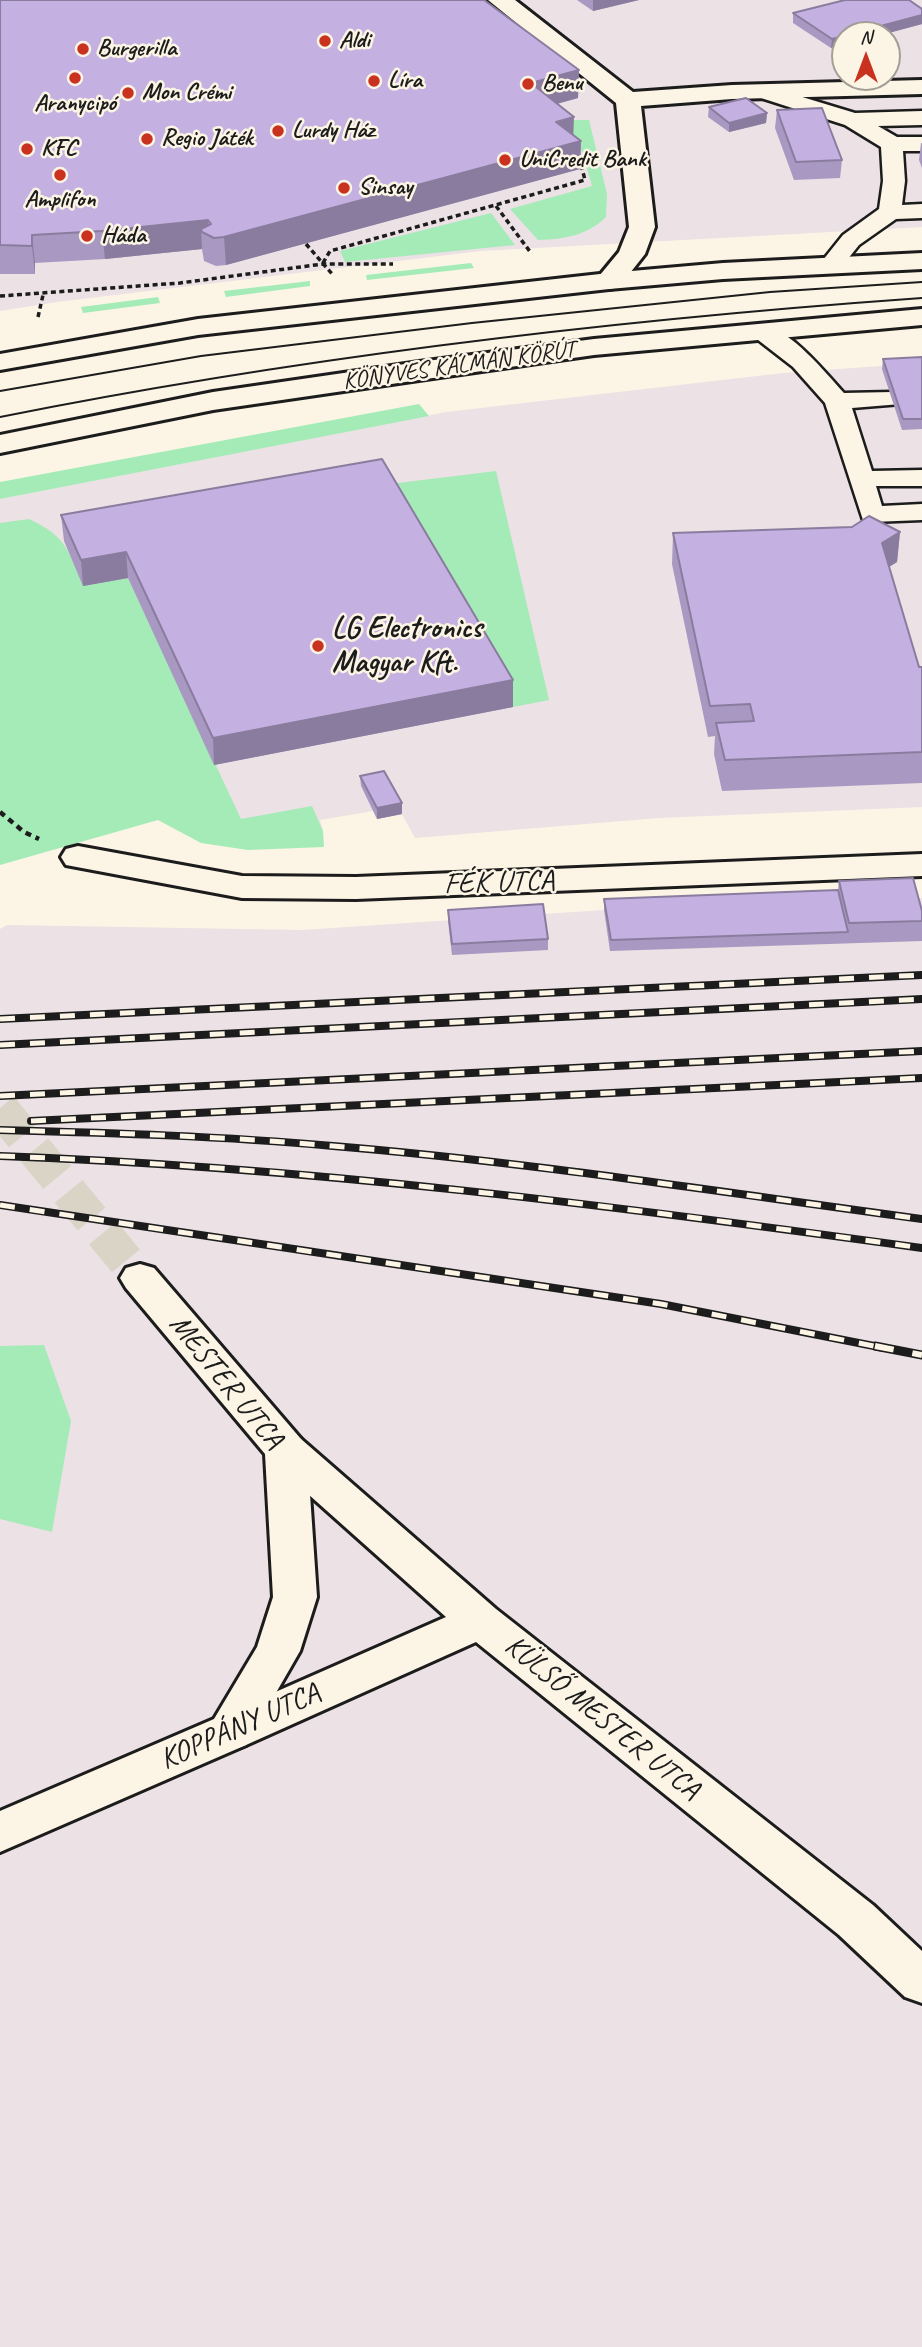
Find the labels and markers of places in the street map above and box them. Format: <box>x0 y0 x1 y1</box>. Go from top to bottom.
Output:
place label: Aldi <box>339 27 370 55</box>
marker: Aldi <box>317 33 333 49</box>
place label: Burgerilla <box>97 35 176 63</box>
marker: Burgerilla <box>75 41 91 57</box>
place label: Líra <box>388 67 422 95</box>
marker: Aranycipó <box>67 70 83 86</box>
place label: Benu <box>542 70 582 98</box>
marker: Líra <box>366 73 382 89</box>
marker: Benu <box>520 76 536 92</box>
place label: Mon Crémi <box>142 79 231 107</box>
marker: Mon Crémi <box>120 85 136 101</box>
place label: Aranycipó <box>34 90 116 118</box>
place label: Lurdy Ház <box>292 117 374 145</box>
marker: Lurdy Ház <box>270 123 286 139</box>
place label: Regio Játék <box>161 125 253 153</box>
marker: Regio Játék <box>139 131 155 147</box>
place label: KFC <box>41 135 77 163</box>
marker: KFC <box>19 141 35 157</box>
place label: UniCredit Bank <box>519 146 646 174</box>
marker: UniCredit Bank <box>497 152 513 168</box>
marker: Amplifon <box>52 167 68 183</box>
place label: Sinsay <box>358 174 413 202</box>
marker: Sinsay <box>336 180 352 196</box>
place label: Amplifon <box>24 186 96 214</box>
place label: Háda <box>101 222 146 250</box>
marker: Háda <box>79 228 95 244</box>
place label: LG Electronics Magyar Kft. <box>332 611 482 682</box>
marker: LG Electronics Magyar Kft. <box>310 638 326 654</box>

